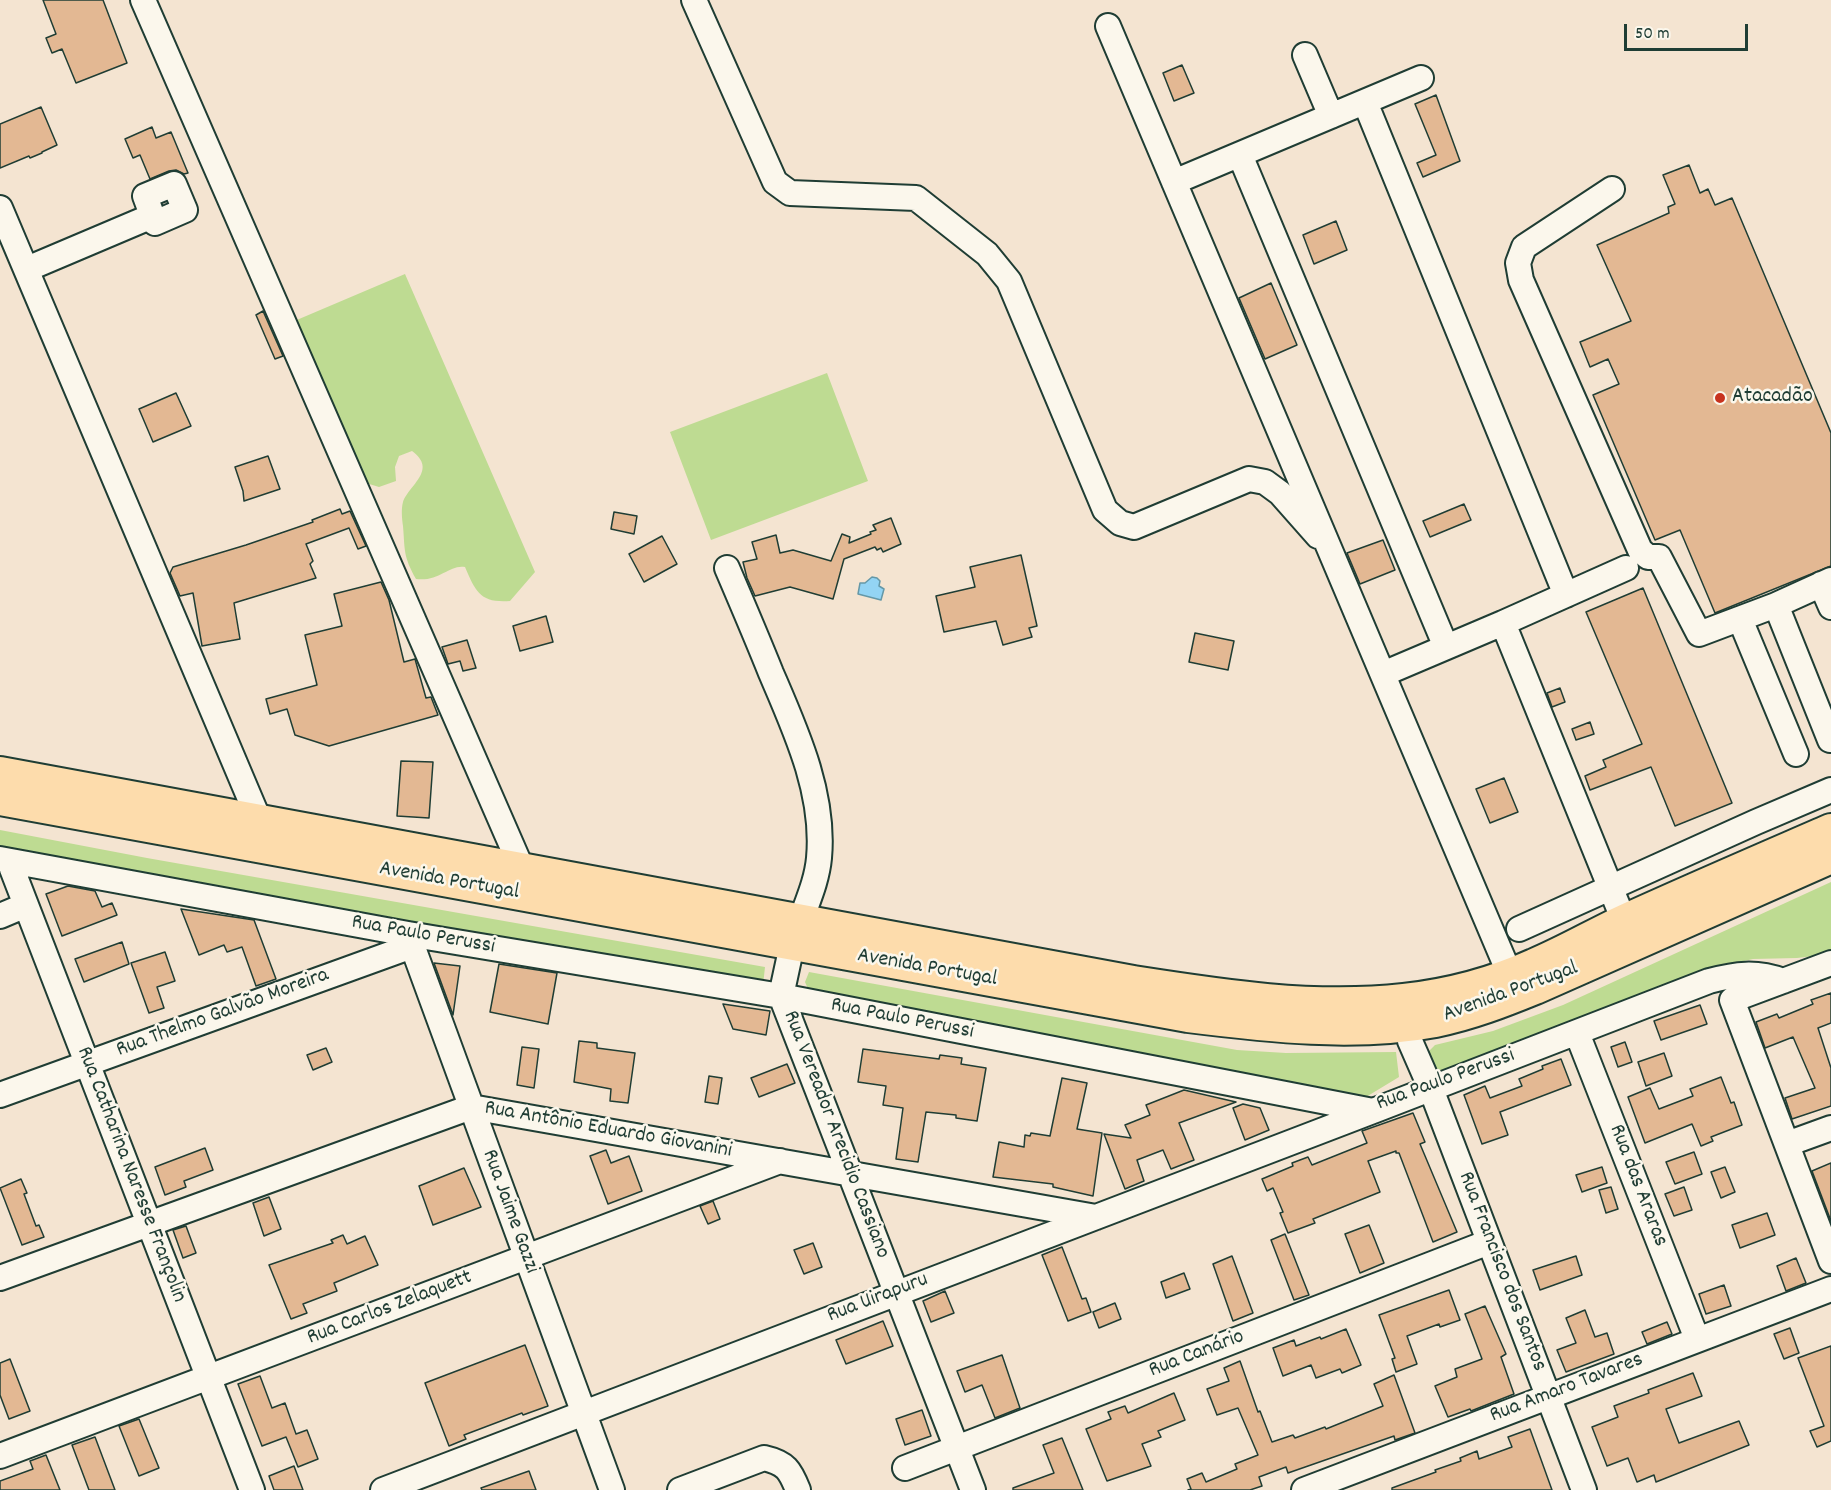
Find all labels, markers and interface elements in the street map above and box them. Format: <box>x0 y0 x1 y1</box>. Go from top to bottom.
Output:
scale bar <box>1627 12 1752 50</box>
text: 50 m <box>1635 22 1670 47</box>
place label: Atacadão <box>1732 385 1813 411</box>
marker: Atacadão <box>1713 391 1727 405</box>
street label: Avenida Portugal <box>377 857 521 907</box>
street label: Rua Paulo Perussi <box>349 910 497 962</box>
street label: Avenida Portugal <box>855 944 999 994</box>
street label: Avenida Portugal <box>1440 956 1582 1030</box>
street label: Rua Thelmo Galvão Moreira <box>113 963 333 1065</box>
street label: Rua Paulo Perussi <box>828 993 976 1047</box>
street label: Rua Vereador Arecidio Cassiano <box>776 1007 894 1263</box>
street label: Rua Catharina Naresse Françolin <box>69 1043 191 1307</box>
street label: Rua Paulo Perussi <box>1373 1044 1519 1118</box>
street label: Rua Antônio Eduardo Giovanini <box>482 1096 734 1166</box>
street label: Rua das Araras <box>1602 1121 1672 1251</box>
street label: Rua Jaime Gazzi <box>474 1146 544 1278</box>
street label: Rua Francisco dos Santos <box>1451 1169 1551 1375</box>
street label: Rua Carlos Zelaquett <box>304 1265 476 1353</box>
street label: Rua Uirapuru <box>824 1268 932 1330</box>
street label: Rua Canário <box>1146 1325 1248 1385</box>
street label: Rua Amaro Tavares <box>1487 1348 1647 1430</box>

